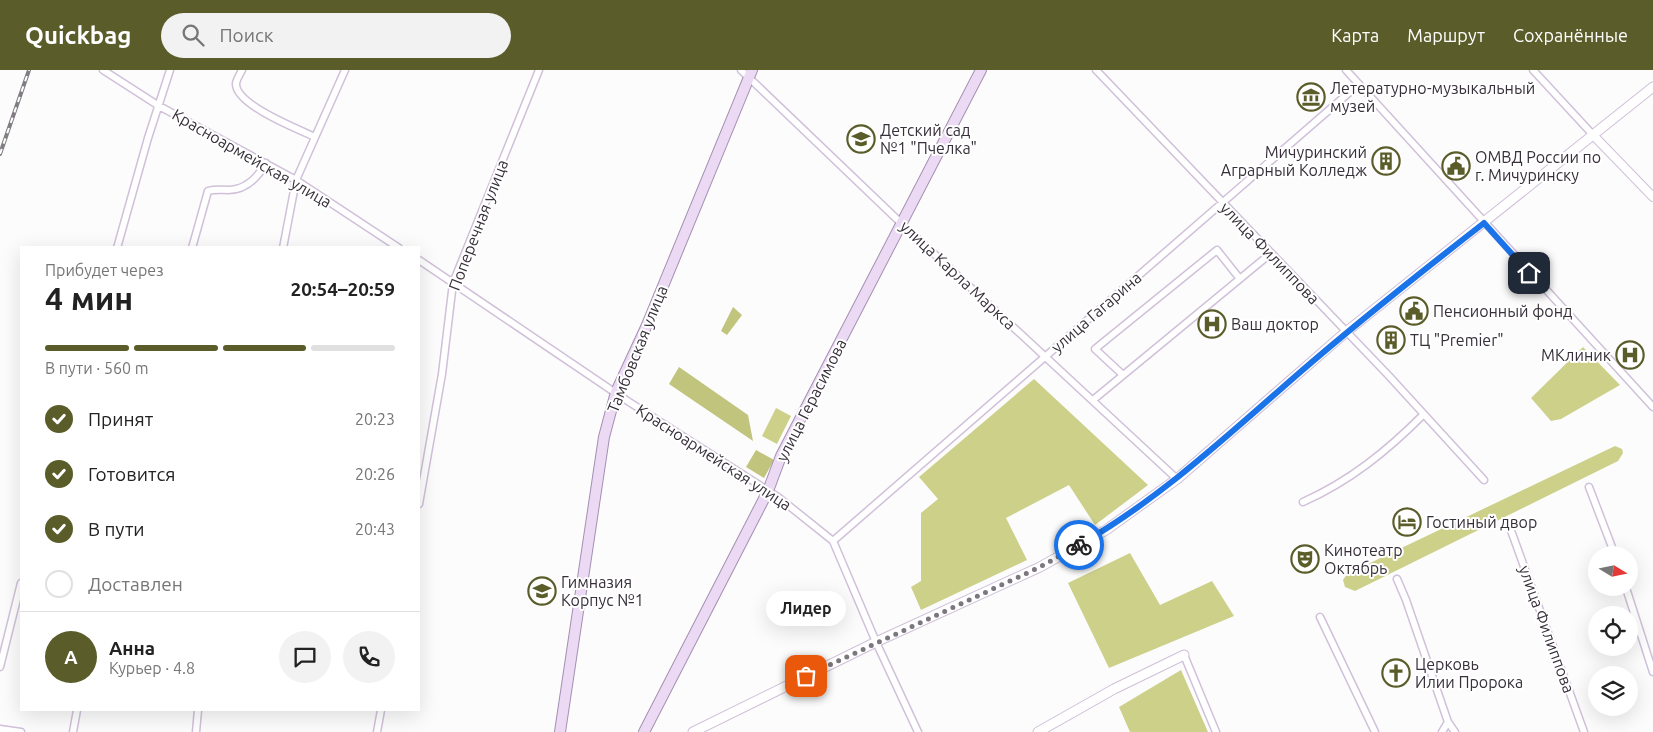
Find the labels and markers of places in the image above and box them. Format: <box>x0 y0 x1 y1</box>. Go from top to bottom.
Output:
place label: Летературно-музыкальный музей <box>1330 79 1535 115</box>
museum icon: Летературно-музыкальный музей <box>1296 82 1326 112</box>
place label: Детский сад №1 "Пчелка" <box>880 121 977 157</box>
school or university icon: Детский сад №1 "Пчелка" <box>846 124 876 154</box>
place label: Мичуринский Аграрный Колледж <box>1221 143 1367 179</box>
building icon: Мичуринский Аграрный Колледж <box>1371 146 1401 176</box>
place label: ОМВД России по г. Мичуринску <box>1475 148 1601 184</box>
public building icon: ОМВД России по г. Мичуринску <box>1441 151 1471 181</box>
pin <box>1508 252 1550 294</box>
public building icon: Пенсионный фонд <box>1399 296 1429 326</box>
place label: Пенсионный фонд <box>1433 302 1572 320</box>
hospital icon: Ваш доктор <box>1197 309 1227 339</box>
place label: Ваш доктор <box>1231 315 1319 333</box>
building icon: ТЦ "Premier" <box>1376 325 1406 355</box>
place label: ТЦ "Premier" <box>1410 331 1504 349</box>
hospital icon: МКлиник <box>1615 340 1645 370</box>
place label: МКлиник <box>1541 346 1611 364</box>
hotel icon: Гостиный двор <box>1392 507 1422 537</box>
place label: Гостиный двор <box>1426 513 1537 531</box>
place label: Кинотеатр Октябрь <box>1324 541 1403 577</box>
theatre icon: Кинотеатр Октябрь <box>1290 544 1320 574</box>
place label: Гимназия Корпус №1 <box>561 573 644 609</box>
school or university icon: Гимназия Корпус №1 <box>527 576 557 606</box>
callout: Лидер <box>766 591 846 626</box>
pin <box>785 655 827 697</box>
place label: Церковь Илии Пророка <box>1415 655 1523 691</box>
church icon: Церковь Илии Пророка <box>1381 658 1411 688</box>

